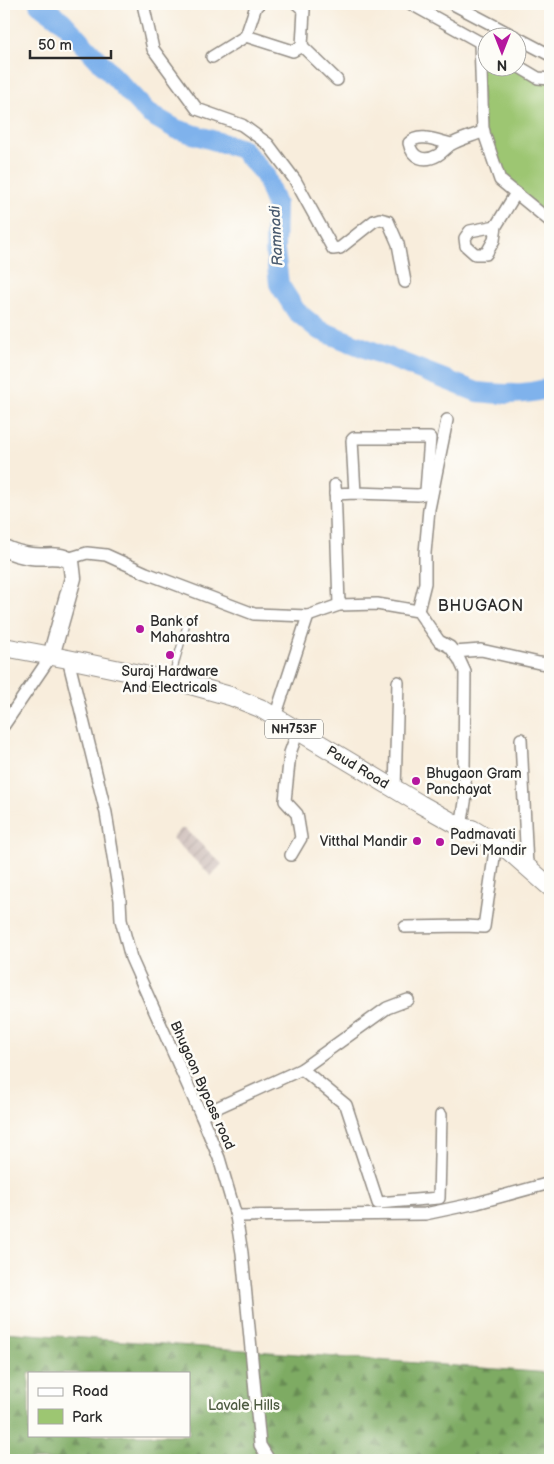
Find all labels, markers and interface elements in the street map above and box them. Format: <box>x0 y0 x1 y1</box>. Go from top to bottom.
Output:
scale bar <box>30 28 111 60</box>
north arrow <box>476 28 526 78</box>
text: 50 m <box>38 36 72 55</box>
text: N <box>497 56 507 73</box>
water label: Ramnadi <box>265 205 288 267</box>
district label: BHUGAON <box>438 597 524 616</box>
place label: Bank of Maharashtra <box>150 613 230 646</box>
marker: Bank of Maharashtra <box>134 623 146 635</box>
marker: Suraj Hardware And Electricals <box>164 649 176 661</box>
place label: Suraj Hardware And Electricals <box>122 663 218 696</box>
road number: NH753F <box>265 720 323 739</box>
street label: Paud Road <box>324 742 392 793</box>
place label: Bhugaon Gram Panchayat <box>426 765 522 798</box>
marker: Bhugaon Gram Panchayat <box>410 775 422 787</box>
place label: Padmavati Devi Mandir <box>450 826 527 859</box>
place label: Vitthal Mandir <box>320 833 408 850</box>
marker: Vitthal Mandir <box>411 835 423 847</box>
marker: Padmavati Devi Mandir <box>434 836 446 848</box>
street label: Bhugaon Bypass road <box>167 1018 239 1152</box>
legend <box>28 1372 190 1436</box>
text: Road <box>72 1382 108 1401</box>
park label: Lavale Hills <box>208 1397 280 1414</box>
text: Park <box>72 1408 103 1427</box>

